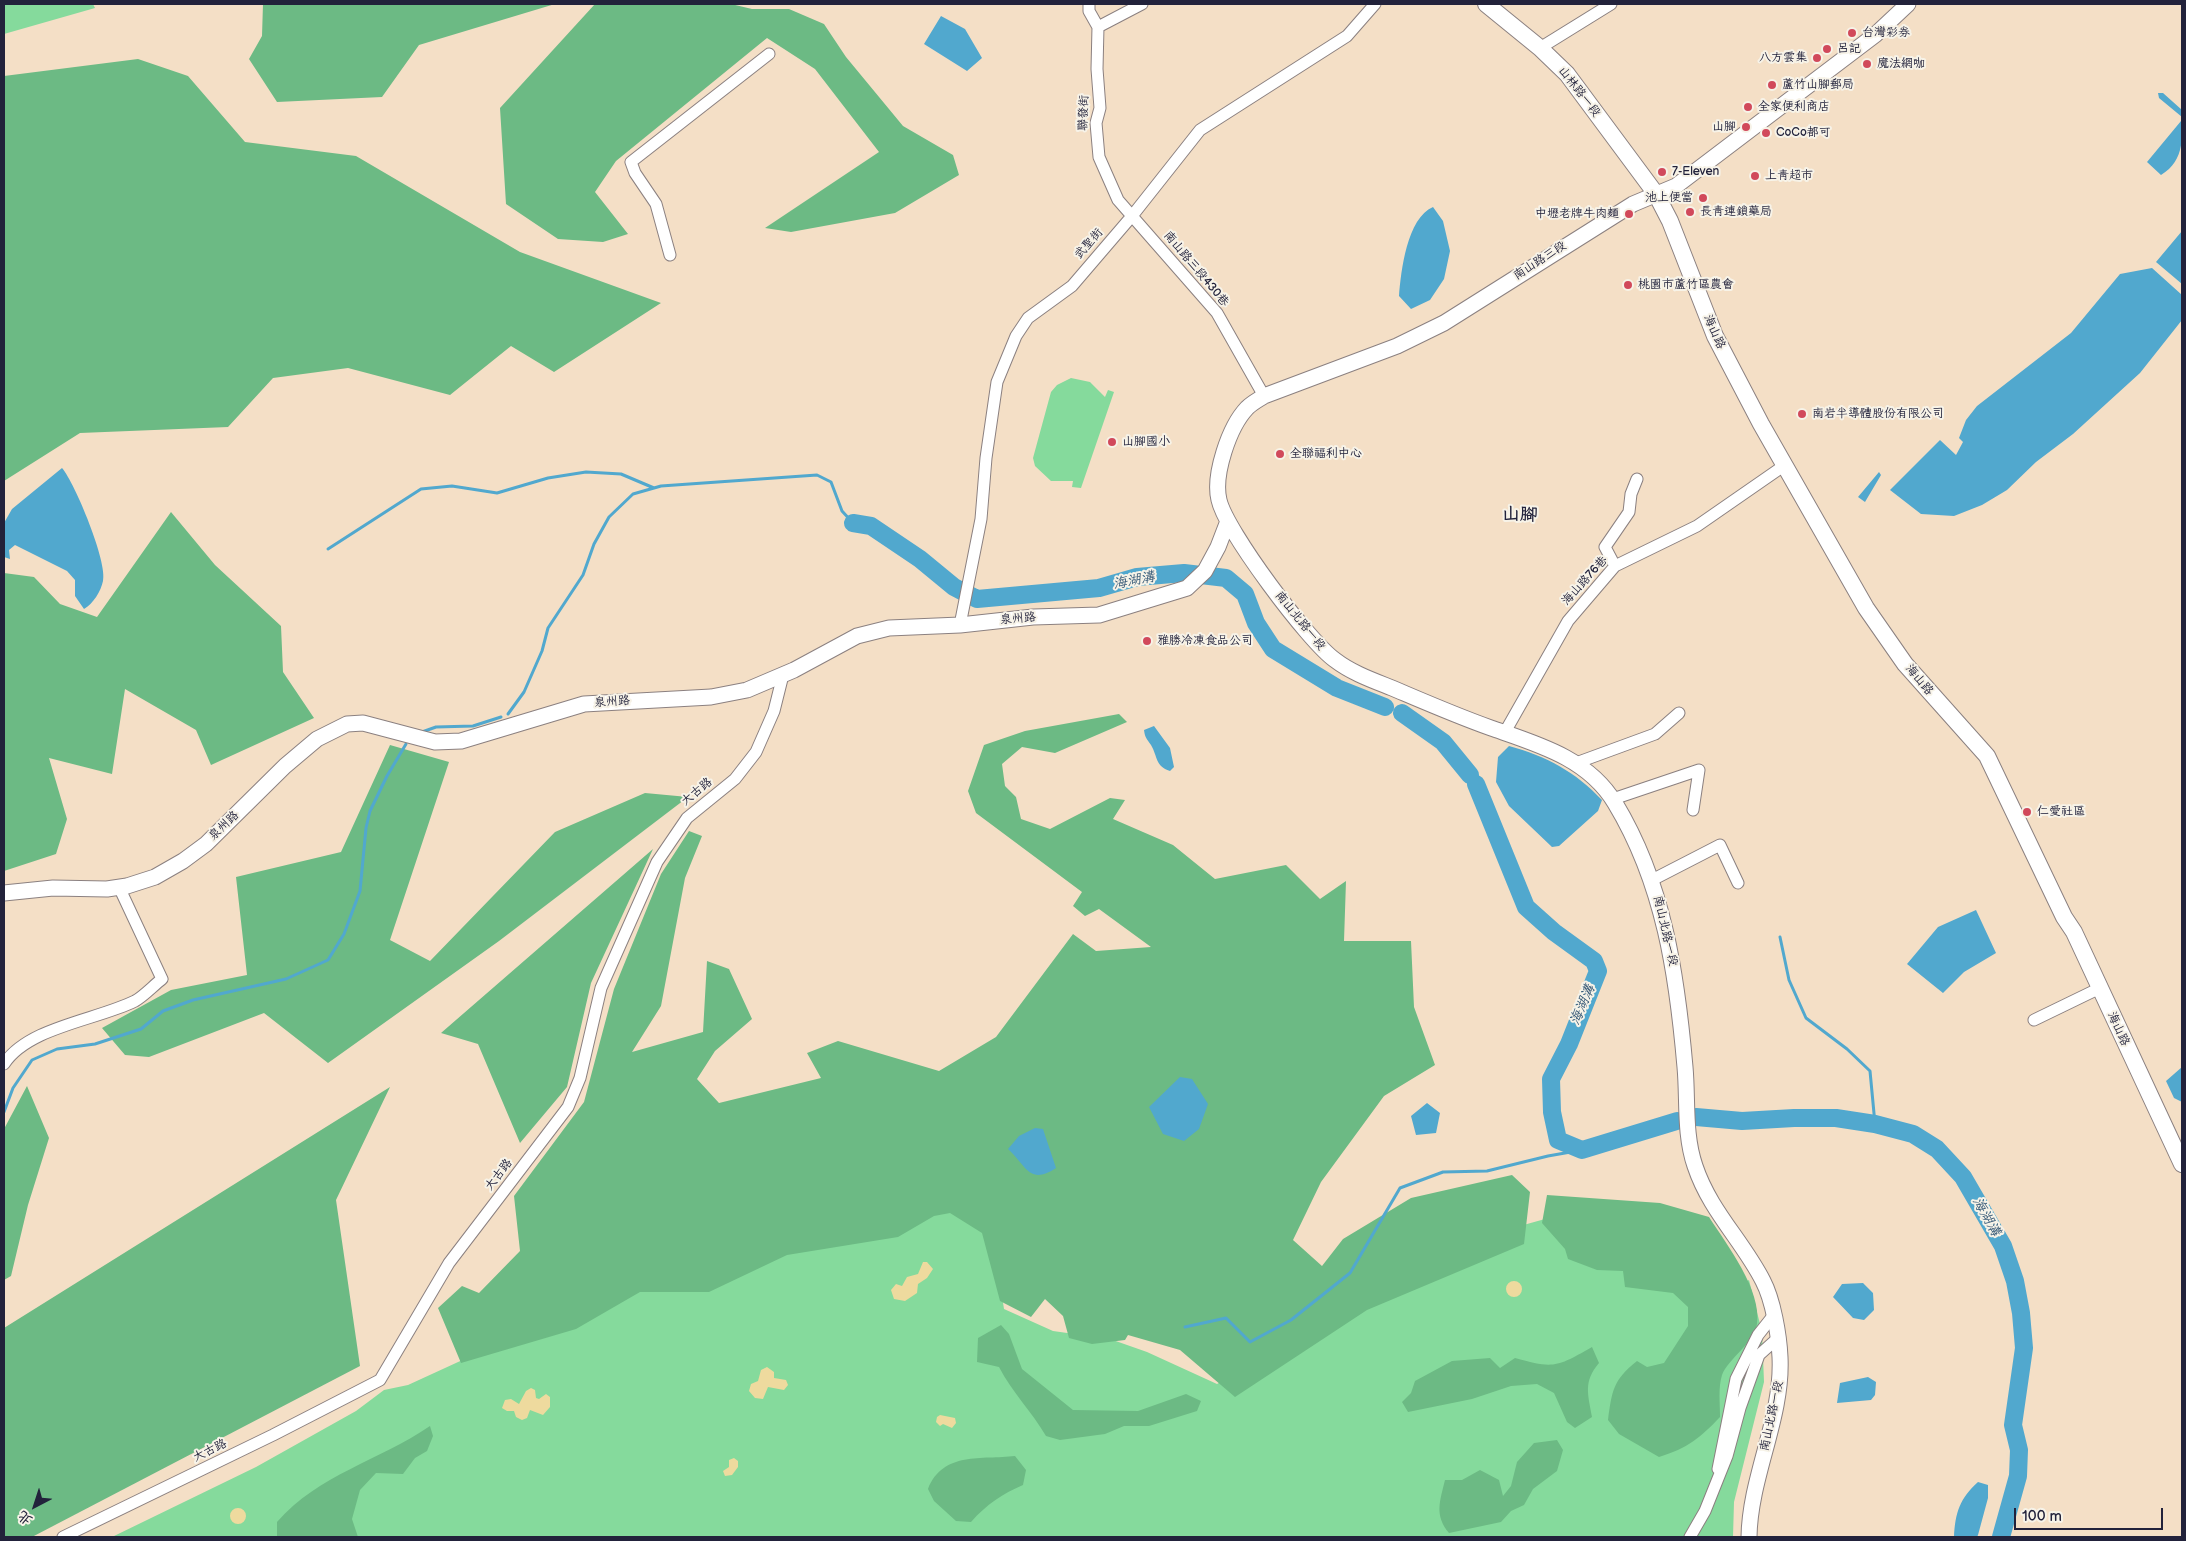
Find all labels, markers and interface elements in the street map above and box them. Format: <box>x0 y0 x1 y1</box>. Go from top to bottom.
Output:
place label: 台灣彩券 <box>1862 26 1910 40</box>
marker: 台灣彩券 <box>1846 27 1858 39</box>
place label: 呂記 <box>1837 42 1861 56</box>
marker: 呂記 <box>1821 43 1833 55</box>
place label: 八方雲集 <box>1759 51 1807 65</box>
marker: 八方雲集 <box>1811 52 1823 64</box>
place label: 魔法網咖 <box>1877 57 1925 71</box>
marker: 魔法網咖 <box>1861 58 1873 70</box>
street label: 山林路一段 <box>1555 64 1603 120</box>
place label: 蘆竹山腳郵局 <box>1782 78 1854 92</box>
marker: 蘆竹山腳郵局 <box>1766 79 1778 91</box>
street label: 聯發街 <box>1076 95 1092 131</box>
place label: 全家便利商店 <box>1758 100 1830 114</box>
marker: 全家便利商店 <box>1742 101 1754 113</box>
place label: 山腳 <box>1712 120 1736 134</box>
marker: 山腳 <box>1740 121 1752 133</box>
place label: CoCo都可 <box>1776 126 1831 140</box>
marker: CoCo都可 <box>1760 127 1772 139</box>
place label: 7-Eleven <box>1672 165 1719 179</box>
marker: 7-Eleven <box>1656 166 1668 178</box>
place label: 上青超市 <box>1765 169 1813 183</box>
marker: 上青超市 <box>1749 170 1761 182</box>
place label: 池上便當 <box>1645 191 1693 205</box>
marker: 池上便當 <box>1697 192 1709 204</box>
place label: 長青連鎖藥局 <box>1700 205 1772 219</box>
marker: 長青連鎖藥局 <box>1684 206 1696 218</box>
place label: 中壢老牌牛肉麵 <box>1535 207 1619 221</box>
marker: 中壢老牌牛肉麵 <box>1623 208 1635 220</box>
street label: 武聖街 <box>1072 226 1106 262</box>
street label: 南山路三段430巷 <box>1160 228 1232 310</box>
street label: 南山路三段 <box>1511 239 1569 283</box>
place label: 桃園市蘆竹區農會 <box>1638 278 1734 292</box>
marker: 桃園市蘆竹區農會 <box>1622 279 1634 291</box>
street label: 海山路 <box>1700 313 1728 351</box>
place label: 南岩半導體股份有限公司 <box>1812 407 1944 421</box>
marker: 南岩半導體股份有限公司 <box>1796 408 1808 420</box>
place label: 山腳國小 <box>1122 435 1170 449</box>
marker: 山腳國小 <box>1106 436 1118 448</box>
place label: 全聯福利中心 <box>1290 447 1362 461</box>
marker: 全聯福利中心 <box>1274 448 1286 460</box>
district label: 山腳 <box>1502 504 1538 526</box>
street label: 海山路76巷 <box>1559 553 1611 609</box>
water label: 海湖溝 <box>1112 569 1156 593</box>
street label: 南山北路一段 <box>1272 588 1328 654</box>
street label: 泉州路 <box>999 610 1037 628</box>
place label: 雅勝冷凍食品公司 <box>1157 634 1253 648</box>
marker: 雅勝冷凍食品公司 <box>1141 635 1153 647</box>
street label: 海山路 <box>1902 662 1936 698</box>
street label: 泉州路 <box>594 694 630 710</box>
street label: 大古路 <box>678 775 716 809</box>
place label: 仁愛社區 <box>2037 805 2085 819</box>
marker: 仁愛社區 <box>2021 806 2033 818</box>
street label: 泉州路 <box>206 808 242 844</box>
street label: 南山北路一段 <box>1650 894 1680 968</box>
water label: 海湖溝 <box>1567 982 1599 1028</box>
street label: 海山路 <box>2104 1010 2132 1048</box>
street label: 大古路 <box>482 1156 516 1194</box>
water label: 海湖溝 <box>1968 1195 2004 1239</box>
street label: 南山北路一段 <box>1757 1379 1787 1453</box>
street label: 大古路 <box>191 1437 229 1465</box>
north arrow <box>10 1481 60 1531</box>
scale bar <box>2016 1498 2165 1530</box>
text: 北 <box>14 1507 36 1529</box>
text: 100 m <box>2022 1507 2062 1526</box>

